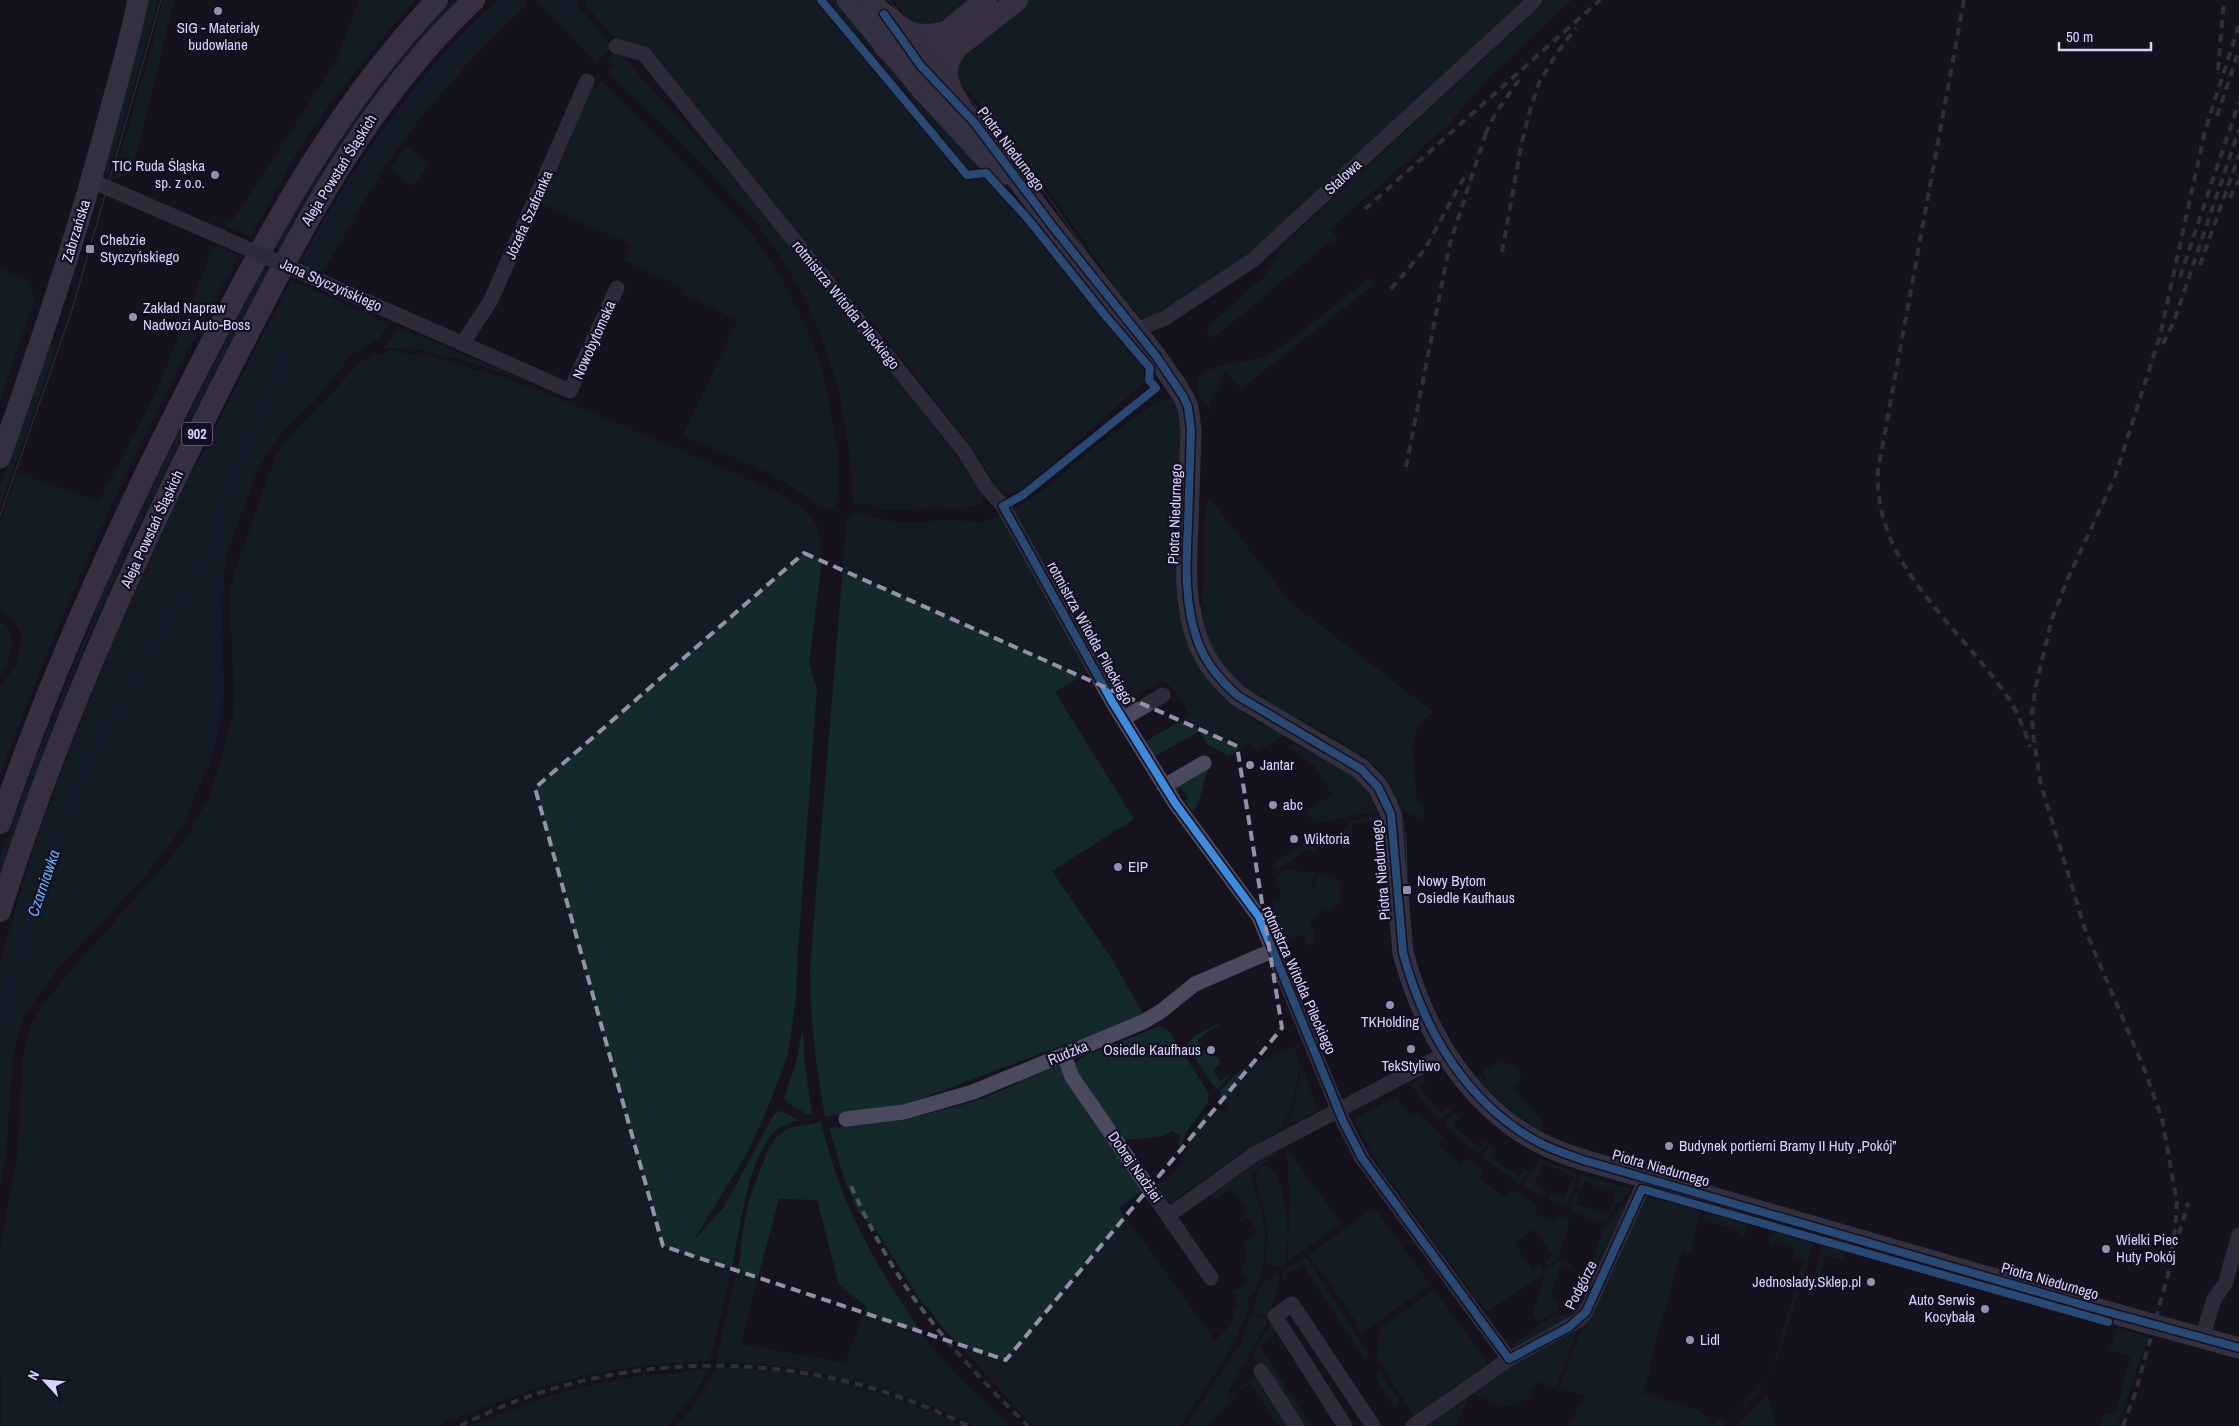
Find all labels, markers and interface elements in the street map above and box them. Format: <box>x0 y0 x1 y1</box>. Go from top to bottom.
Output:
marker: SIG - Materiały budowlane <box>212 5 224 17</box>
place label: SIG - Materiały budowlane <box>177 17 260 55</box>
scale bar <box>2059 20 2152 52</box>
text: 50 m <box>2066 26 2093 47</box>
street label: Piotra Niedurnego <box>973 102 1050 195</box>
street label: Aleja Powstań Śląskich <box>295 110 381 230</box>
street label: Stalowa <box>1319 154 1366 199</box>
place label: TIC Ruda Śląska sp. z o.o. <box>112 155 205 193</box>
street label: Józefa Szafranka <box>500 167 558 262</box>
marker: TIC Ruda Śląska sp. z o.o. <box>209 169 221 181</box>
street label: Zabrzańska <box>56 197 95 265</box>
place label: Chebzie Styczyńskiego <box>100 229 179 267</box>
street label: rotmistrza Witolda Pileckiego <box>788 236 905 374</box>
marker: Chebzie Styczyńskiego <box>84 243 96 255</box>
street label: Jana Styczyńskiego <box>277 253 386 316</box>
place label: Zakład Napraw Nadwozi Auto-Boss <box>143 297 250 335</box>
street label: Nowobytomska <box>567 297 620 382</box>
marker: Zakład Napraw Nadwozi Auto-Boss <box>127 311 139 323</box>
road number: 902 <box>182 422 212 446</box>
street label: Piotra Niedurnego <box>1162 463 1187 565</box>
street label: Aleja Powstań Śląskich <box>115 466 188 592</box>
street label: rotmistrza Witolda Pileckiego <box>1042 557 1139 708</box>
place label: Jantar <box>1260 754 1294 775</box>
marker: Jantar <box>1244 759 1256 771</box>
place label: abc <box>1283 794 1303 815</box>
marker: abc <box>1267 799 1279 811</box>
street label: Piotra Niedurnego <box>1366 819 1395 921</box>
place label: Wiktoria <box>1304 828 1350 849</box>
marker: Wiktoria <box>1288 833 1300 845</box>
water label: Czarniawka <box>21 847 65 919</box>
place label: EIP <box>1128 856 1148 877</box>
marker: EIP <box>1112 861 1124 873</box>
place label: Nowy Bytom Osiedle Kaufhaus <box>1417 870 1515 908</box>
marker: Nowy Bytom Osiedle Kaufhaus <box>1401 884 1413 896</box>
street label: rotmistrza Witolda Pileckiego <box>1257 902 1342 1058</box>
marker: TKHolding <box>1384 999 1396 1011</box>
place label: TKHolding <box>1361 1011 1419 1032</box>
street label: Rudzka <box>1045 1035 1091 1070</box>
place label: Osiedle Kaufhaus <box>1103 1039 1201 1060</box>
marker: TekStyliwo <box>1405 1043 1417 1055</box>
marker: Osiedle Kaufhaus <box>1205 1044 1217 1056</box>
place label: TekStyliwo <box>1382 1055 1441 1076</box>
street label: Dobrej Nadziei <box>1103 1127 1168 1206</box>
place label: Budynek portierni Bramy II Huty „Pokój” <box>1679 1135 1896 1156</box>
marker: Budynek portierni Bramy II Huty „Pokój” <box>1663 1140 1675 1152</box>
street label: Piotra Niedurnego <box>1610 1144 1712 1192</box>
place label: Wielki Piec Huty Pokój <box>2116 1229 2178 1267</box>
marker: Wielki Piec Huty Pokój <box>2100 1243 2112 1255</box>
street label: Podgórze <box>1559 1256 1602 1313</box>
street label: Piotra Niedurnego <box>1999 1257 2101 1305</box>
place label: Jednoslady.Sklep.pl <box>1753 1271 1861 1292</box>
marker: Jednoslady.Sklep.pl <box>1865 1276 1877 1288</box>
place label: Auto Serwis Kocybała <box>1908 1289 1975 1327</box>
marker: Auto Serwis Kocybała <box>1979 1303 1991 1315</box>
place label: Lidl <box>1700 1329 1720 1350</box>
marker: Lidl <box>1684 1334 1696 1346</box>
north arrow <box>20 1356 70 1406</box>
text: N <box>23 1368 43 1383</box>

